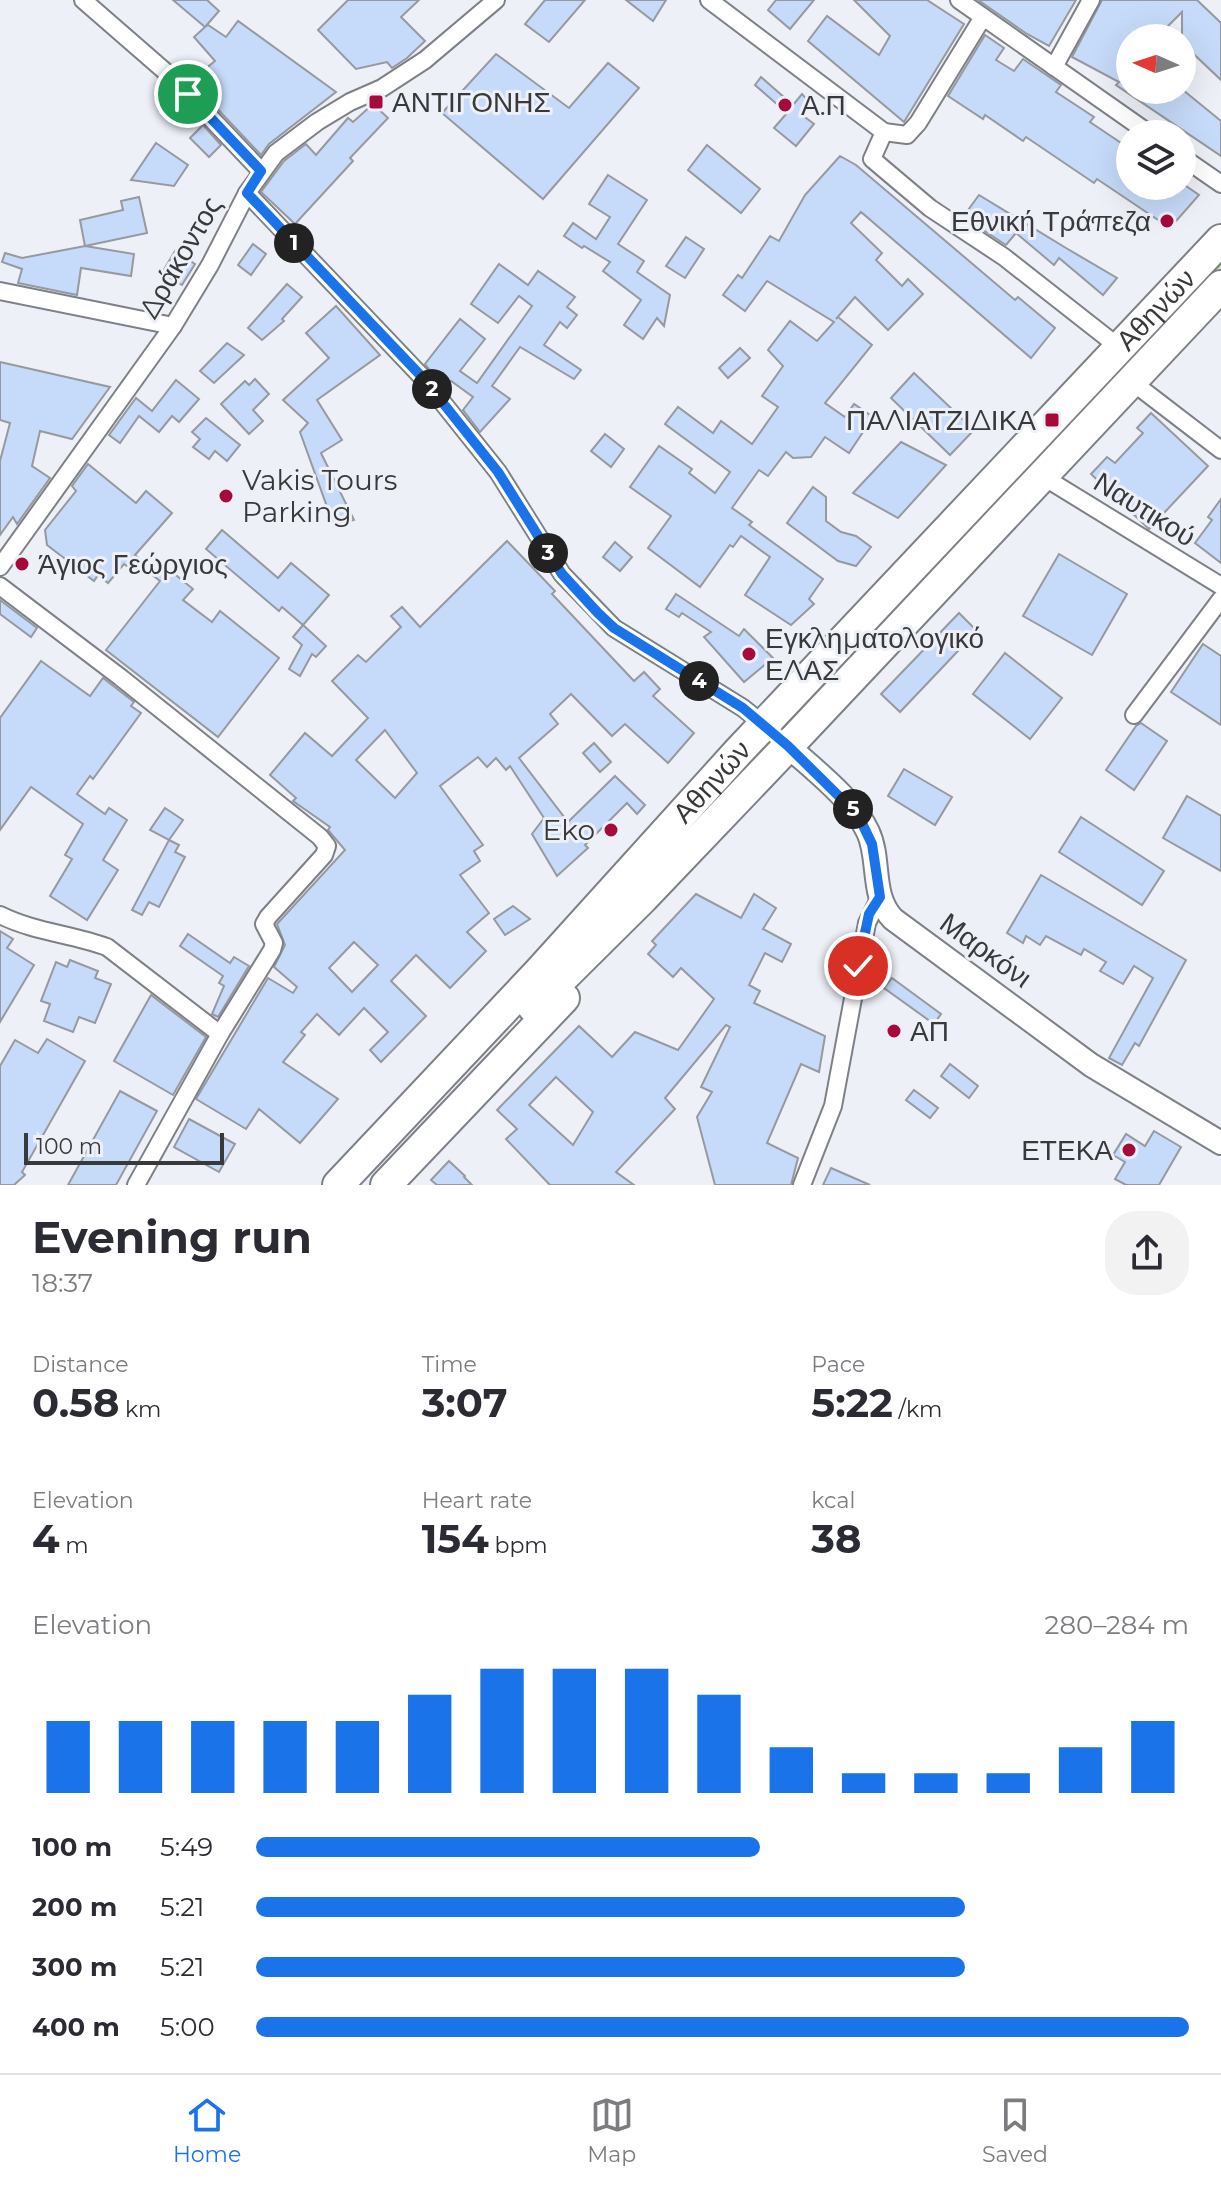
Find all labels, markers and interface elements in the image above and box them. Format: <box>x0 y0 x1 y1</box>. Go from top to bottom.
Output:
north arrow <box>1116 24 1196 104</box>
map controls <box>1116 24 1196 200</box>
pin <box>154 60 222 128</box>
icon: arrive <box>166 72 210 116</box>
place label: ΑΝΤΙΓΟΝΗΣ <box>392 85 551 119</box>
place label: Α.Π <box>801 88 846 122</box>
marker: ΑΝΤΙΓΟΝΗΣ <box>367 93 385 111</box>
marker: Α.Π <box>776 96 794 114</box>
button: layers <box>1116 120 1196 200</box>
street label: Δράκοντος <box>131 190 229 324</box>
place label: Εθνική Τράπεζα <box>951 204 1151 238</box>
marker: Εθνική Τράπεζα <box>1158 212 1176 230</box>
pin: 1 <box>274 223 314 263</box>
text: 1 <box>290 229 298 256</box>
street label: Αθηνών <box>1109 261 1202 357</box>
pin: 2 <box>412 369 452 409</box>
text: 2 <box>426 375 438 402</box>
place label: ΠΑΛΙΑΤΖΙΔΙΚΑ <box>846 403 1036 437</box>
marker: ΠΑΛΙΑΤΖΙΔΙΚΑ <box>1043 411 1061 429</box>
place label: Vakis Tours Parking <box>242 463 398 529</box>
street label: Ναυτικού <box>1088 464 1202 554</box>
marker: Vakis Tours Parking <box>217 487 235 505</box>
pin: 3 <box>528 533 568 573</box>
text: 3 <box>541 539 555 566</box>
place label: Άγιος Γεώργιος <box>38 547 228 581</box>
marker: Άγιος Γεώργιος <box>13 555 31 573</box>
place label: Εγκληματολογικό ΕΛΑΣ <box>765 621 984 687</box>
marker: Εγκληματολογικό ΕΛΑΣ <box>740 645 758 663</box>
pin: 4 <box>679 661 719 701</box>
text: 4 <box>691 667 707 694</box>
street label: Αθηνών <box>665 733 757 830</box>
pin: 5 <box>833 789 873 829</box>
text: 5 <box>846 795 860 822</box>
place label: Eko <box>543 813 595 847</box>
marker: Eko <box>602 821 620 839</box>
street label: Μαρκόνι <box>934 905 1038 995</box>
pin <box>824 932 892 1000</box>
icon: check <box>836 944 880 988</box>
place label: ΑΠ <box>910 1014 949 1048</box>
marker: ΑΠ <box>885 1022 903 1040</box>
scale bar <box>24 1129 224 1165</box>
text: 100 m <box>36 1133 102 1160</box>
place label: ΕΤΕΚΑ <box>1021 1133 1113 1167</box>
marker: ΕΤΕΚΑ <box>1120 1141 1138 1159</box>
text: Evening run <box>32 1210 312 1264</box>
button: share <box>1105 1211 1189 1295</box>
text: 18:37 <box>32 1267 93 1299</box>
text: Distance <box>32 1351 129 1378</box>
text: Time <box>422 1351 477 1378</box>
text: Pace <box>811 1351 865 1378</box>
text: 0.58 <box>32 1378 119 1427</box>
text: 3:07 <box>422 1378 508 1427</box>
text: 5:22 <box>811 1378 893 1427</box>
text: km <box>119 1396 161 1423</box>
text: /km <box>893 1396 942 1423</box>
text: Elevation <box>32 1487 134 1514</box>
text: Heart rate <box>422 1487 532 1514</box>
text: kcal <box>811 1487 855 1514</box>
text: 4 <box>32 1514 60 1563</box>
text: 154 <box>422 1514 489 1563</box>
text: 38 <box>811 1514 861 1563</box>
text: m <box>60 1532 89 1559</box>
text: bpm <box>489 1532 548 1559</box>
text: Elevation <box>32 1609 152 1641</box>
text: 280–284 m <box>1045 1609 1189 1641</box>
text: 100 m <box>32 1831 112 1863</box>
text: 5:49 <box>160 1831 213 1863</box>
text: 200 m <box>32 1891 117 1923</box>
text: 5:21 <box>160 1891 204 1923</box>
text: 300 m <box>32 1951 117 1983</box>
text: 5:21 <box>160 1951 204 1983</box>
text: 400 m <box>32 2011 120 2043</box>
text: 5:00 <box>160 2011 215 2043</box>
tab: Home <box>173 2093 241 2168</box>
tab: Map <box>587 2093 636 2168</box>
tab: Saved <box>982 2093 1048 2168</box>

